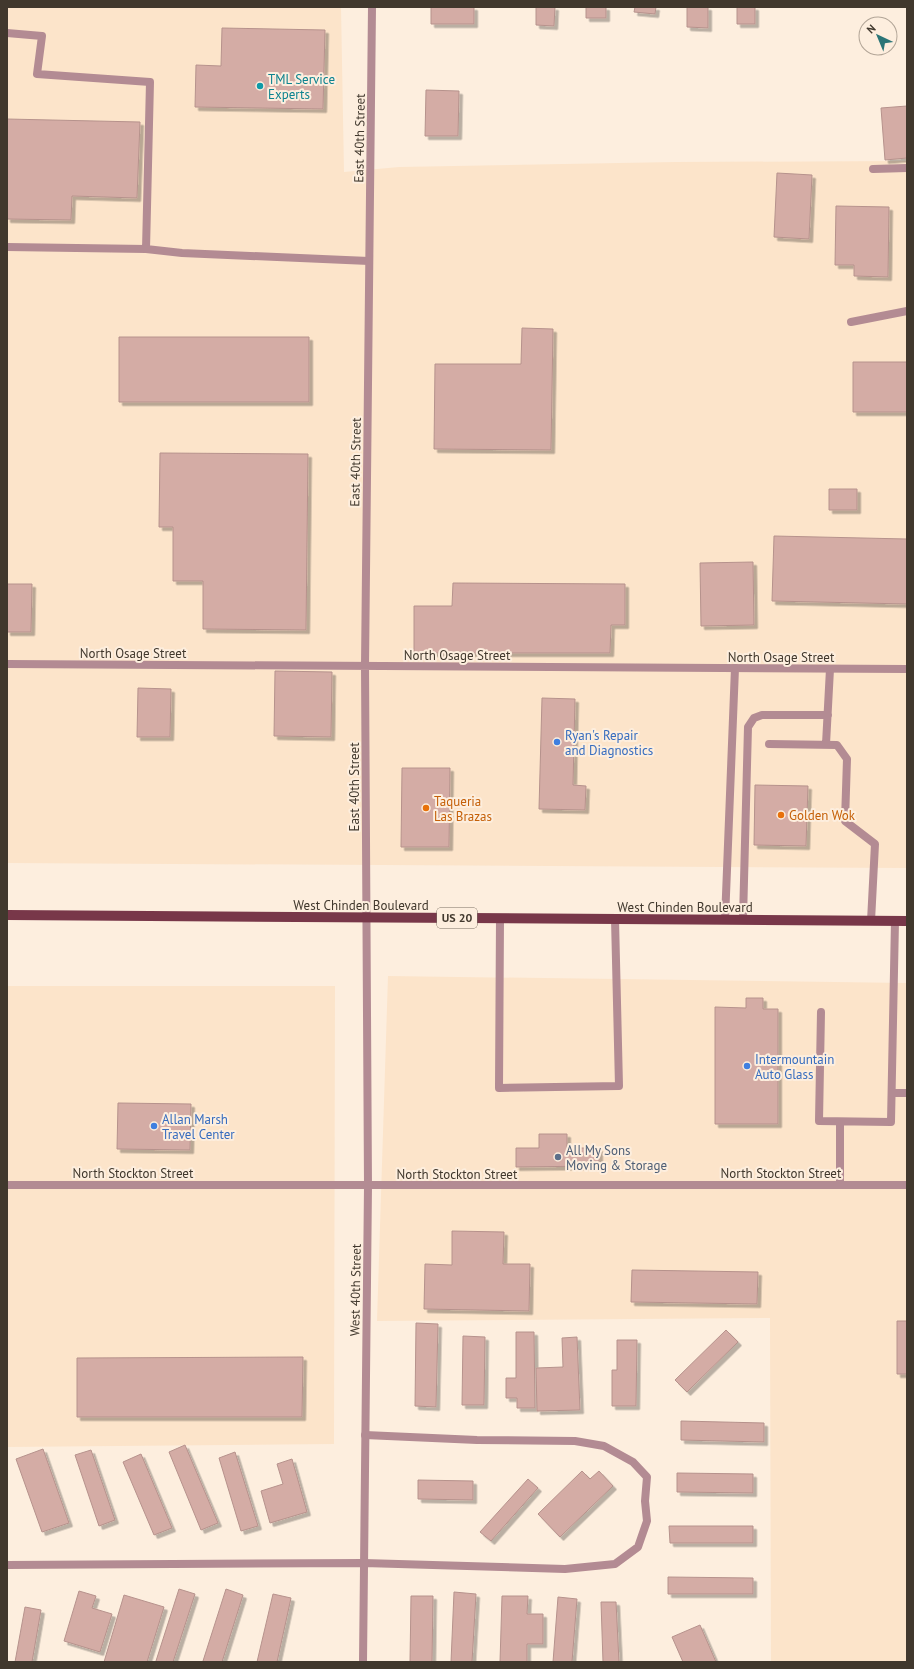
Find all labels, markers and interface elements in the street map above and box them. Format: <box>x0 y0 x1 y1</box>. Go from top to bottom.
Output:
north arrow <box>858 16 898 56</box>
text: N <box>864 21 879 36</box>
place label: TML Service Experts <box>268 71 335 103</box>
marker: TML Service Experts <box>255 81 265 91</box>
street label: East 40th Street <box>350 93 369 183</box>
street label: East 40th Street <box>346 417 365 507</box>
street label: North Osage Street <box>80 645 187 662</box>
street label: North Osage Street <box>404 647 511 664</box>
street label: North Osage Street <box>728 649 835 666</box>
place label: Ryan's Repair and Diagnostics <box>565 727 653 759</box>
marker: Ryan's Repair and Diagnostics <box>552 737 562 747</box>
street label: East 40th Street <box>346 742 363 832</box>
place label: Taqueria Las Brazas <box>434 793 492 825</box>
marker: Taqueria Las Brazas <box>421 803 431 813</box>
place label: Golden Wok <box>789 807 856 824</box>
marker: Golden Wok <box>776 810 786 820</box>
street label: West Chinden Boulevard <box>293 897 429 914</box>
street label: West Chinden Boulevard <box>617 899 753 916</box>
road number: US 20 <box>437 908 477 928</box>
place label: Intermountain Auto Glass <box>755 1051 834 1083</box>
marker: Intermountain Auto Glass <box>742 1061 752 1071</box>
place label: Allan Marsh Travel Center <box>162 1111 235 1143</box>
marker: Allan Marsh Travel Center <box>149 1121 159 1131</box>
place label: All My Sons Moving & Storage <box>566 1142 667 1174</box>
marker: All My Sons Moving & Storage <box>553 1152 563 1162</box>
street label: North Stockton Street <box>73 1165 194 1182</box>
street label: North Stockton Street <box>721 1165 842 1182</box>
street label: North Stockton Street <box>397 1166 518 1183</box>
street label: West 40th Street <box>346 1243 365 1336</box>

